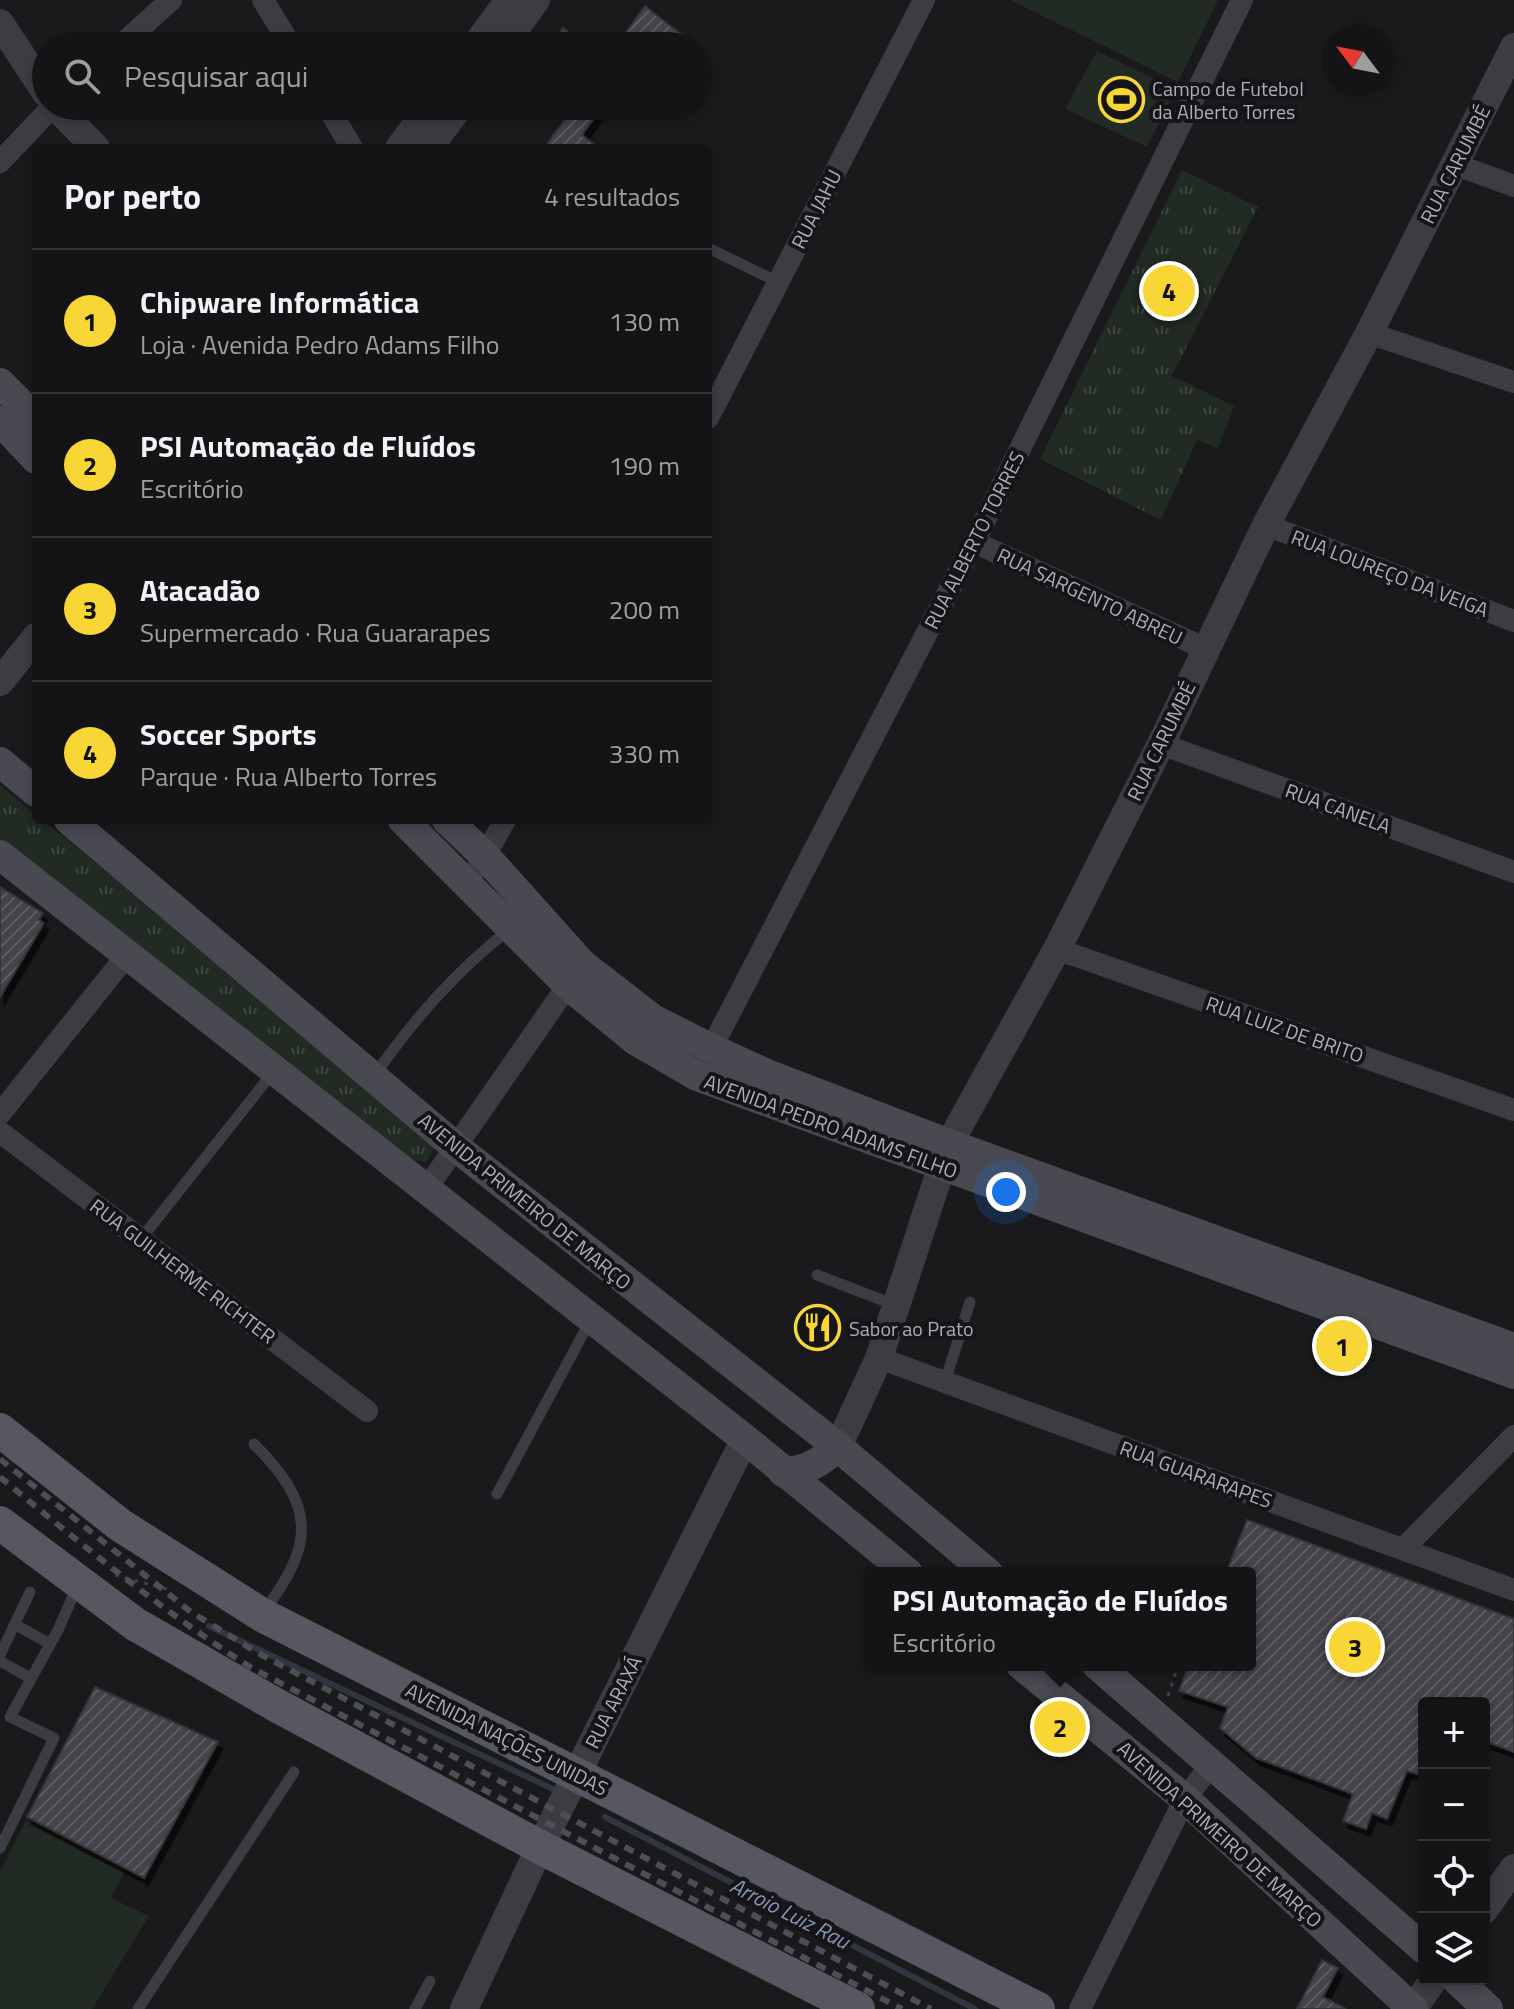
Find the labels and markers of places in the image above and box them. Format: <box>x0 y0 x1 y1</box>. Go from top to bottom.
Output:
place label: Campo de Futebol da Alberto Torres <box>1152 73 1304 127</box>
sports icon: Campo de Futebol da Alberto Torres <box>1097 75 1145 123</box>
pin: 4 <box>1143 261 1195 321</box>
restaurant icon: Sabor ao Prato <box>794 1304 842 1352</box>
place label: Sabor ao Prato <box>849 1313 974 1344</box>
pin: 1 <box>1316 1316 1368 1376</box>
pin: 3 <box>1329 1617 1381 1677</box>
pin: 2 <box>1034 1697 1086 1757</box>

